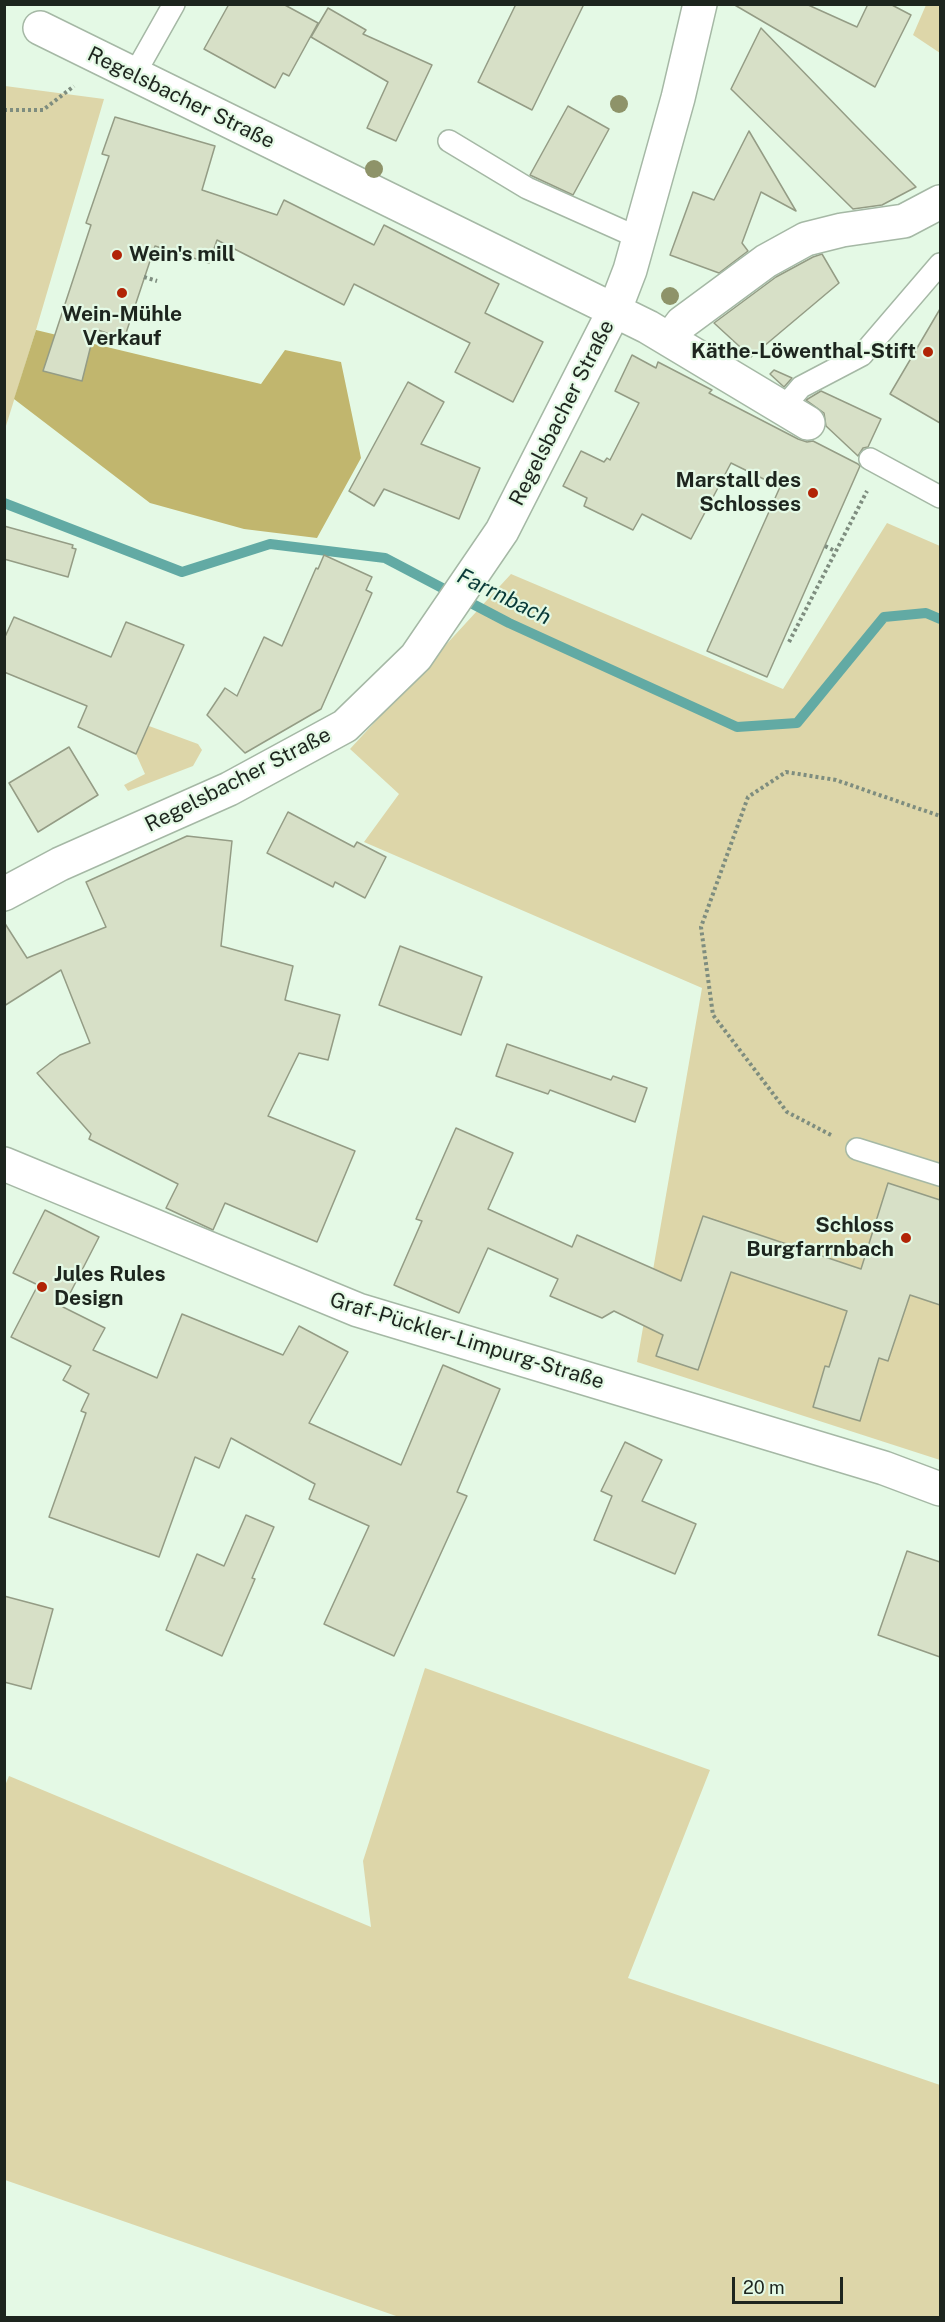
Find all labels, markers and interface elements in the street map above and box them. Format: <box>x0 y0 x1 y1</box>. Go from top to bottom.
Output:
street label: Regelsbacher Straße <box>83 42 279 154</box>
place label: Wein's mill <box>129 242 235 268</box>
marker: Wein's mill <box>110 248 124 262</box>
marker: Wein-Mühle Verkauf <box>115 286 129 300</box>
place label: Wein-Mühle Verkauf <box>62 302 182 352</box>
street label: Regelsbacher Straße <box>504 316 620 510</box>
place label: Käthe-Löwenthal-Stift <box>691 339 916 365</box>
marker: Käthe-Löwenthal-Stift <box>921 345 935 359</box>
place label: Marstall des Schlosses <box>675 468 801 518</box>
marker: Marstall des Schlosses <box>806 486 820 500</box>
water label: Farrnbach <box>453 563 555 631</box>
street label: Regelsbacher Straße <box>141 722 335 838</box>
place label: Schloss Burgfarrnbach <box>746 1213 894 1263</box>
marker: Schloss Burgfarrnbach <box>899 1231 913 1245</box>
place label: Jules Rules Design <box>54 1262 166 1312</box>
marker: Jules Rules Design <box>35 1280 49 1294</box>
street label: Graf-Pückler-Limpurg-Straße <box>327 1287 607 1395</box>
scale bar <box>735 2265 846 2303</box>
text: 20 m <box>743 2277 785 2298</box>

